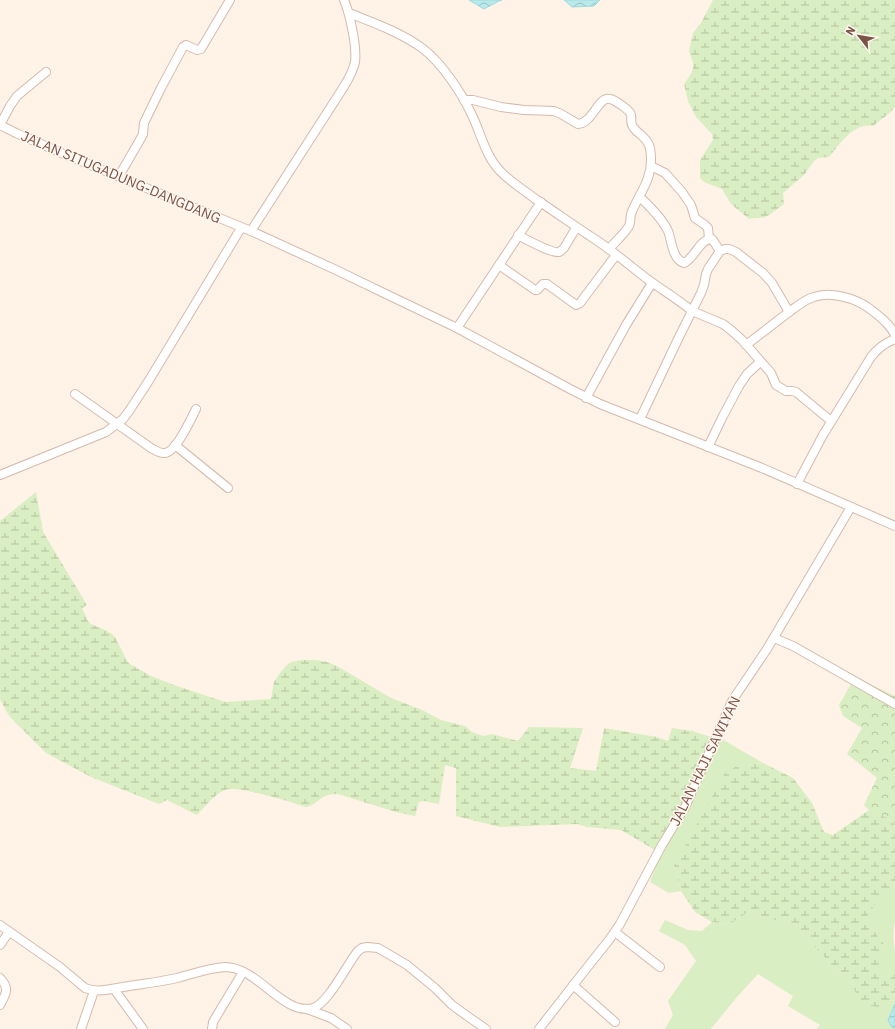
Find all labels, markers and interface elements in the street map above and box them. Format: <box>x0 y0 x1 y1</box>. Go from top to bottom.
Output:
north arrow <box>839 16 879 56</box>
text: N <box>842 24 858 38</box>
street label: JALAN SITUGADUNG-DANGDANG <box>18 127 224 227</box>
street label: JALAN HAJI SAWIYAN <box>666 693 744 829</box>

